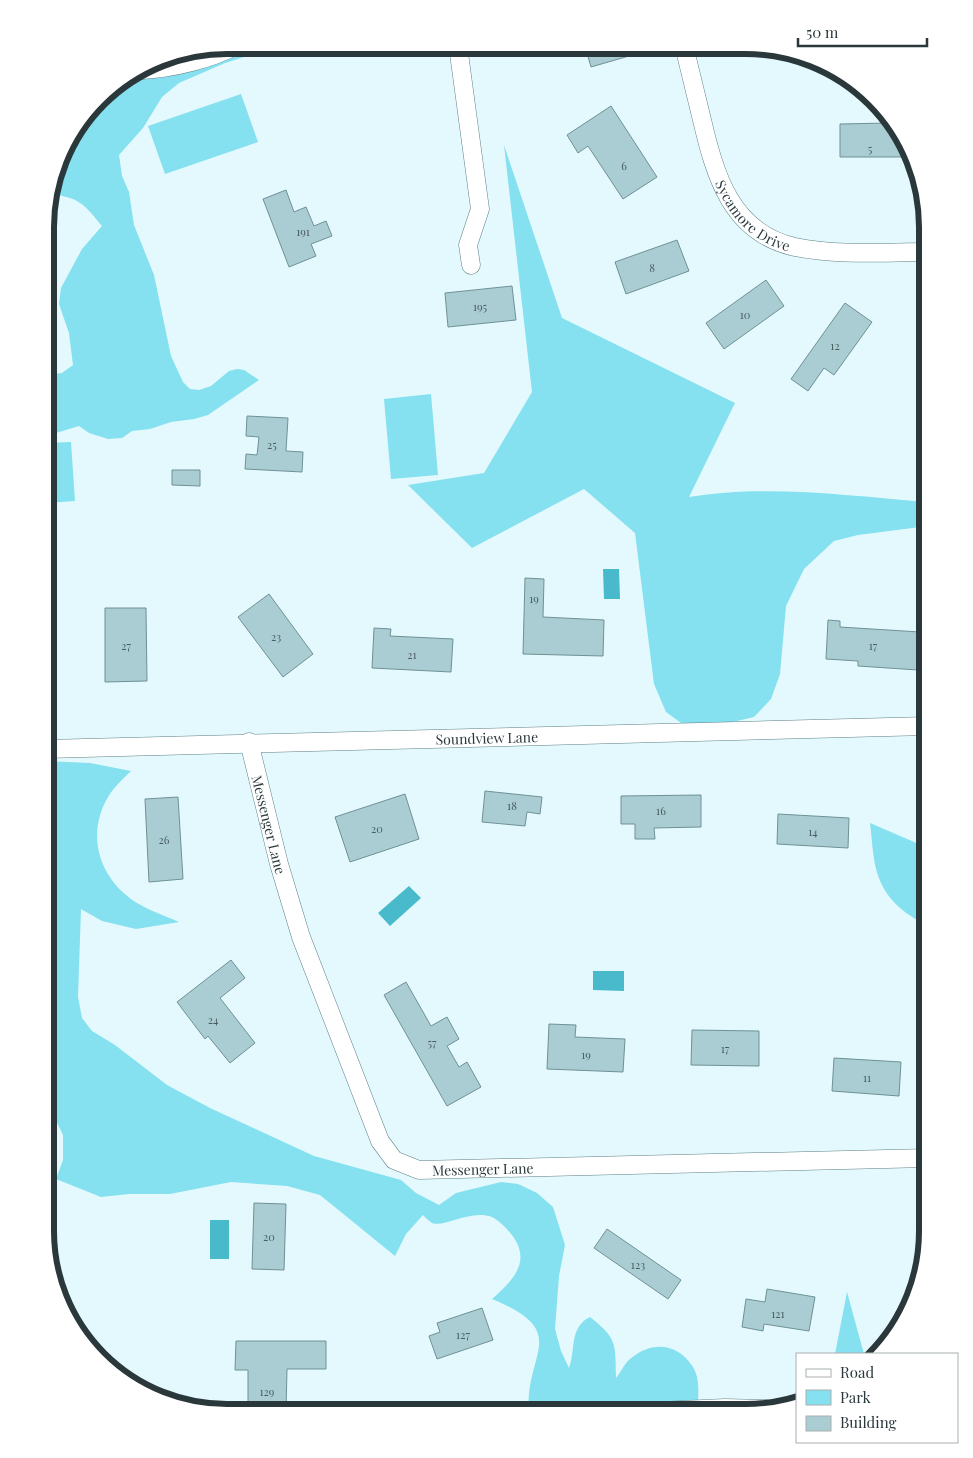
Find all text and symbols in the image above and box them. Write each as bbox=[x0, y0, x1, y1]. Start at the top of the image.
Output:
scale bar bbox=[798, 15, 927, 47]
text: 50 m bbox=[806, 22, 839, 42]
house number: 5 bbox=[868, 141, 873, 156]
house number: 6 bbox=[621, 158, 627, 173]
street label: Sycamore Drive bbox=[711, 177, 793, 255]
house number: 191 bbox=[296, 224, 310, 239]
house number: 8 bbox=[649, 260, 655, 275]
house number: 195 bbox=[473, 299, 488, 314]
house number: 10 bbox=[740, 307, 751, 322]
house number: 12 bbox=[830, 338, 840, 353]
house number: 25 bbox=[267, 437, 277, 452]
house number: 19 bbox=[529, 591, 539, 606]
house number: 23 bbox=[271, 629, 281, 644]
house number: 27 bbox=[121, 638, 131, 653]
house number: 17 bbox=[869, 638, 878, 653]
house number: 21 bbox=[407, 647, 417, 662]
street label: Soundview Lane bbox=[435, 727, 538, 748]
street label: Messenger Lane bbox=[248, 773, 291, 876]
house number: 18 bbox=[507, 798, 517, 813]
house number: 16 bbox=[656, 803, 666, 818]
house number: 20 bbox=[371, 821, 383, 836]
house number: 14 bbox=[808, 824, 818, 839]
house number: 26 bbox=[159, 832, 170, 847]
house number: 24 bbox=[208, 1012, 219, 1027]
house number: 57 bbox=[427, 1035, 437, 1050]
house number: 17 bbox=[721, 1041, 730, 1056]
house number: 19 bbox=[581, 1047, 591, 1062]
house number: 11 bbox=[863, 1070, 871, 1085]
street label: Messenger Lane bbox=[432, 1158, 534, 1179]
house number: 20 bbox=[263, 1229, 275, 1244]
house number: 123 bbox=[631, 1257, 645, 1272]
house number: 121 bbox=[771, 1306, 785, 1321]
house number: 127 bbox=[456, 1327, 470, 1342]
legend bbox=[796, 1353, 958, 1443]
text: Road bbox=[840, 1362, 874, 1382]
house number: 129 bbox=[260, 1384, 275, 1399]
text: Park bbox=[840, 1387, 872, 1407]
text: Building bbox=[840, 1412, 897, 1432]

